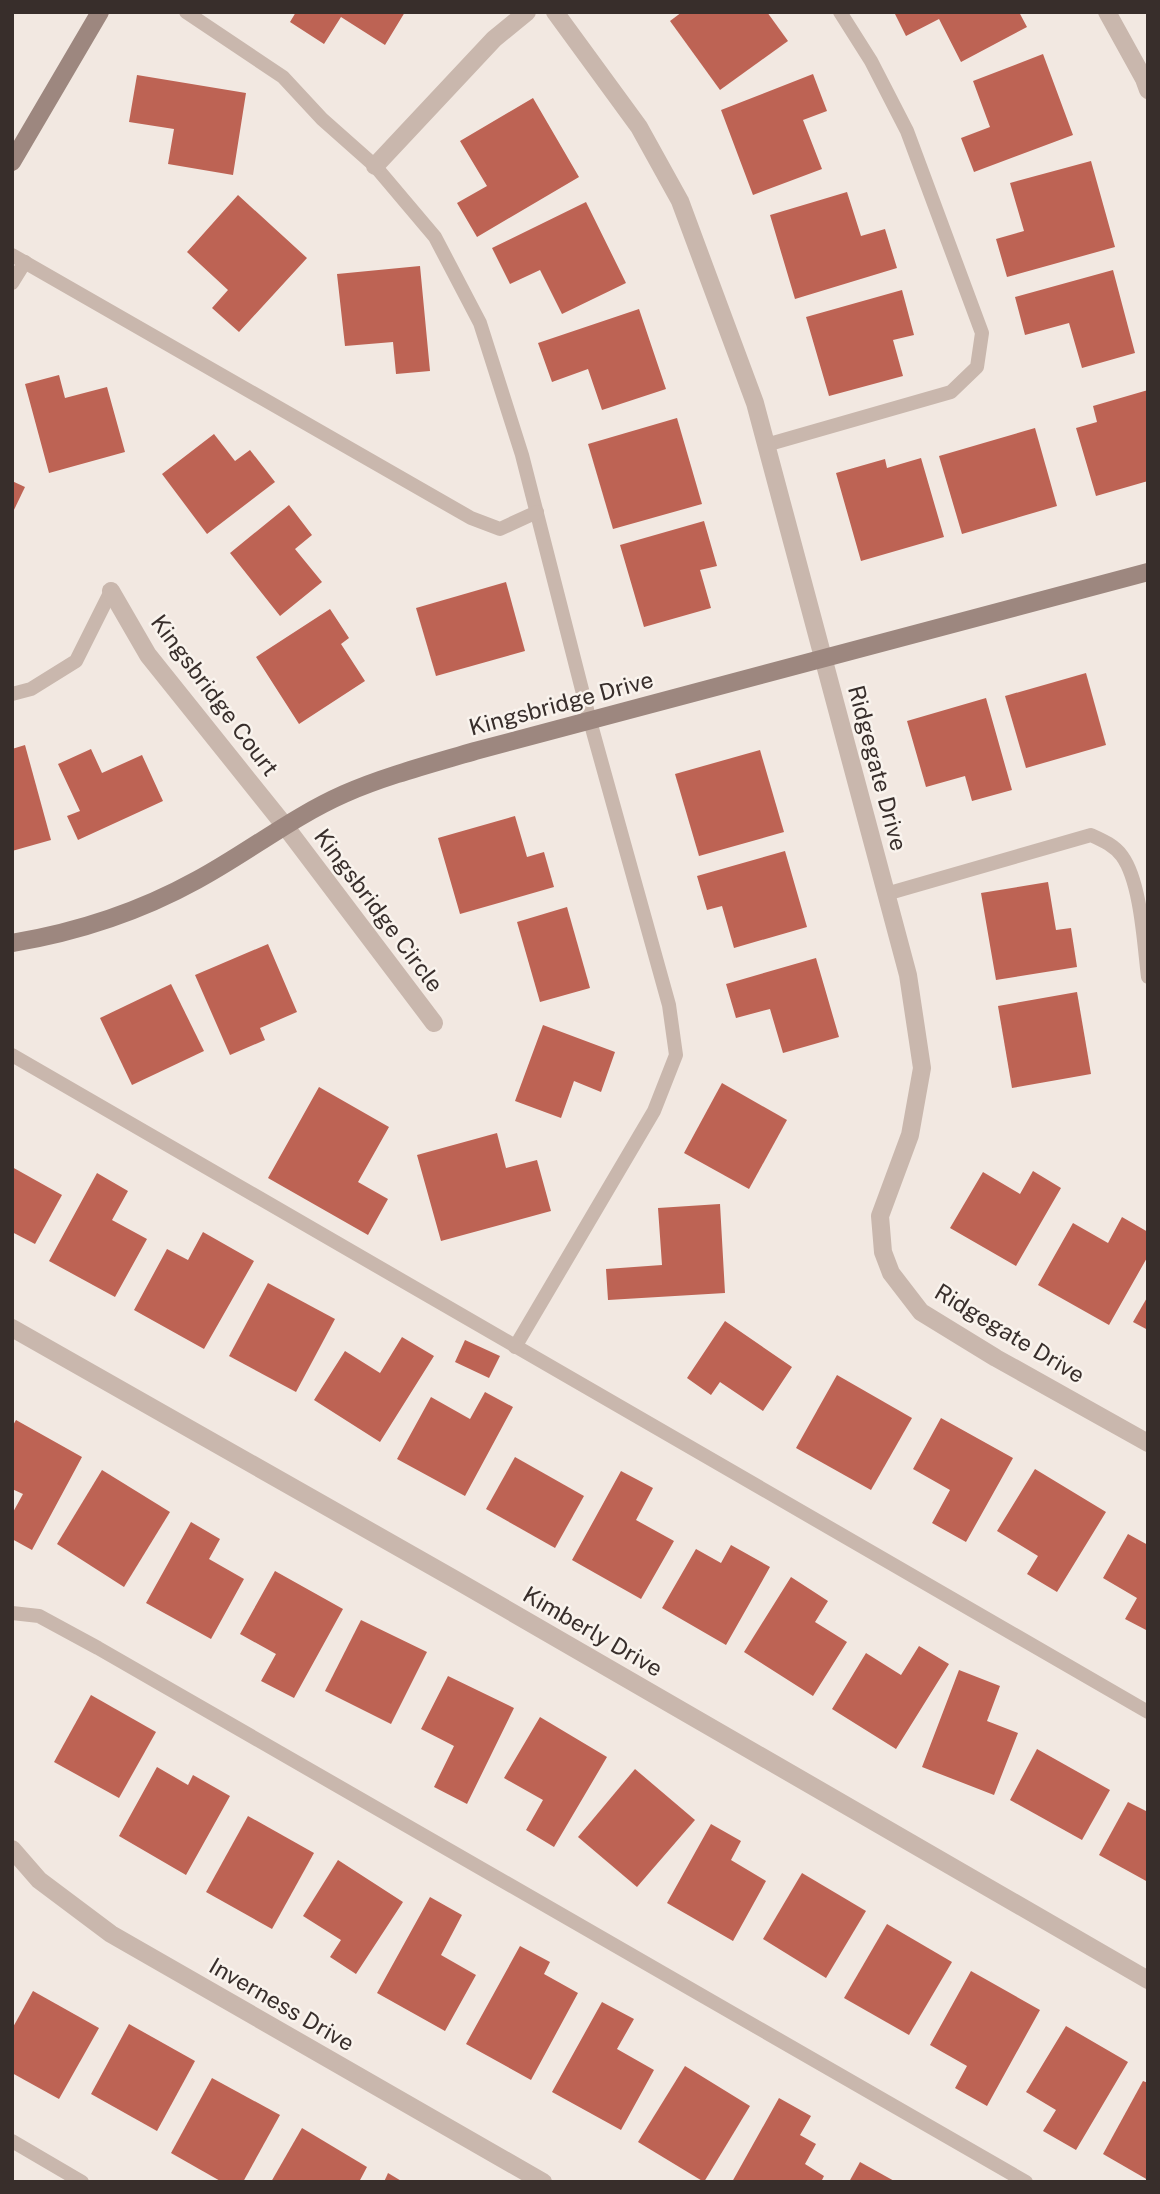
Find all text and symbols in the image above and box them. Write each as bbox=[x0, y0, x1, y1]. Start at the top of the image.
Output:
street label: Kingsbridge Court bbox=[146, 609, 284, 781]
street label: Kingsbridge Drive bbox=[466, 665, 656, 741]
street label: Ridgegate Drive bbox=[843, 682, 913, 854]
street label: Kingsbridge Circle bbox=[309, 823, 449, 997]
street label: Ridgegate Drive bbox=[930, 1278, 1090, 1388]
street label: Kimberly Drive bbox=[518, 1580, 668, 1682]
street label: Inverness Drive bbox=[205, 1952, 359, 2056]

